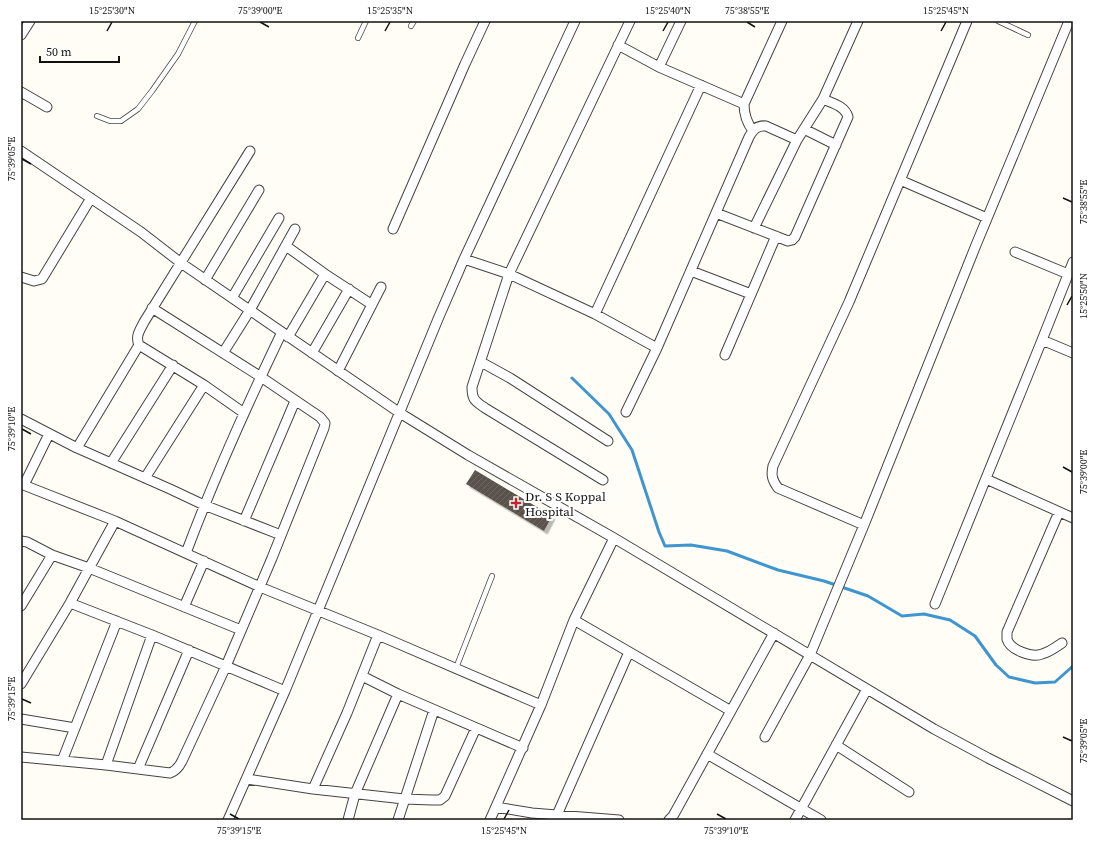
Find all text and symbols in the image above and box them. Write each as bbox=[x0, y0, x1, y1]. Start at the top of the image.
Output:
text: 15°25'30"N bbox=[89, 4, 135, 17]
text: 75°39'00"E bbox=[238, 4, 282, 17]
text: 15°25'35"N bbox=[367, 4, 413, 17]
text: 15°25'40"N bbox=[645, 4, 691, 17]
text: 75°38'55"E bbox=[725, 4, 769, 17]
text: 15°25'45"N bbox=[923, 4, 969, 17]
scale bar bbox=[40, 38, 119, 64]
text: 50 m bbox=[46, 44, 72, 60]
text: 75°39'05"E bbox=[5, 137, 18, 181]
text: 75°38'55"E bbox=[1077, 180, 1090, 224]
text: 15°25'50"N bbox=[1077, 273, 1090, 319]
text: 75°39'10"E bbox=[5, 407, 18, 451]
text: 75°39'00"E bbox=[1077, 450, 1090, 494]
place label: Dr. S S Koppal Hospital bbox=[525, 488, 606, 520]
marker: Dr. S S Koppal Hospital bbox=[510, 497, 522, 509]
text: 75°39'15"E bbox=[5, 677, 18, 721]
text: 75°39'05"E bbox=[1077, 719, 1090, 763]
text: 75°39'15"E bbox=[217, 824, 261, 837]
text: 15°25'45"N bbox=[481, 824, 527, 837]
text: 75°39'10"E bbox=[704, 824, 748, 837]

